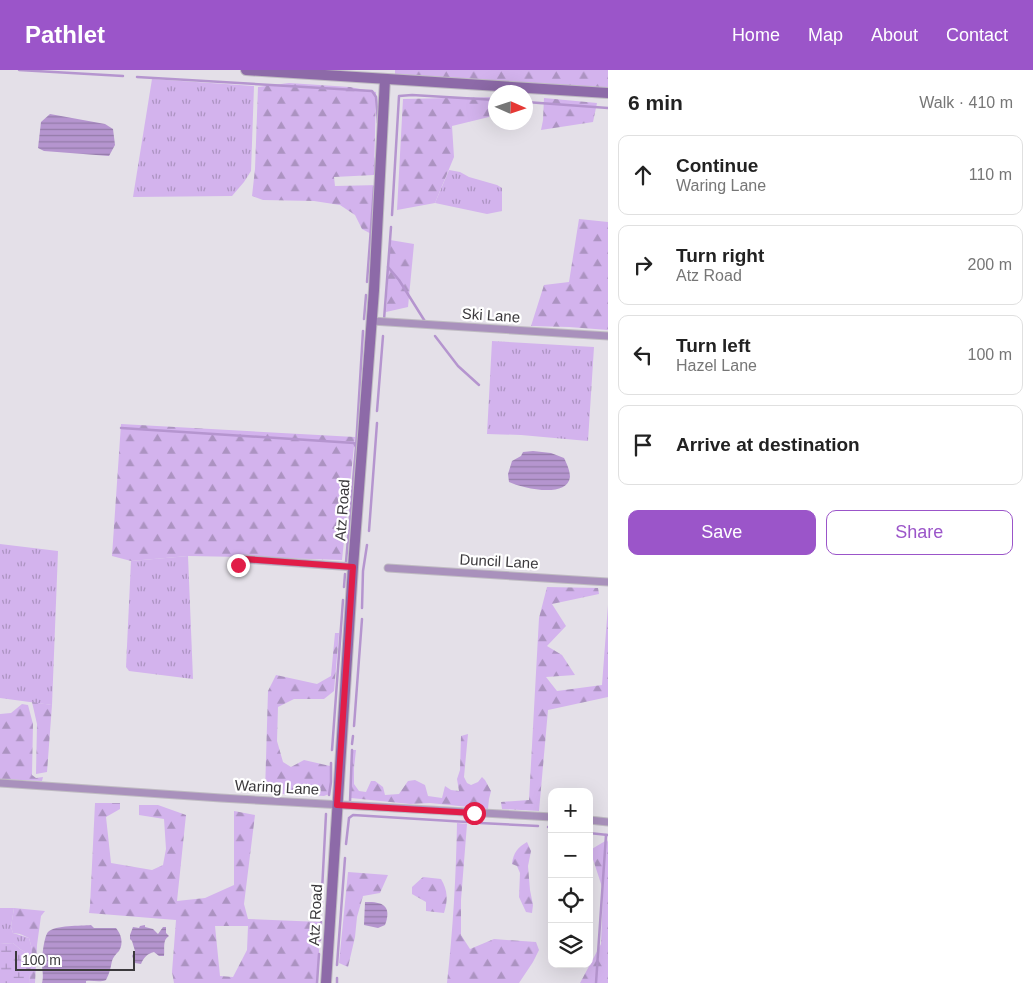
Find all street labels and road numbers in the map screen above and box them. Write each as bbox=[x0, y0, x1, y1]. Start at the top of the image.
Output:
street label: Ski Lane bbox=[461, 304, 521, 326]
street label: Atz Road bbox=[331, 479, 353, 541]
street label: Duncil Lane bbox=[459, 550, 539, 572]
street label: Waring Lane bbox=[234, 776, 320, 798]
street label: Atz Road bbox=[305, 884, 325, 946]

